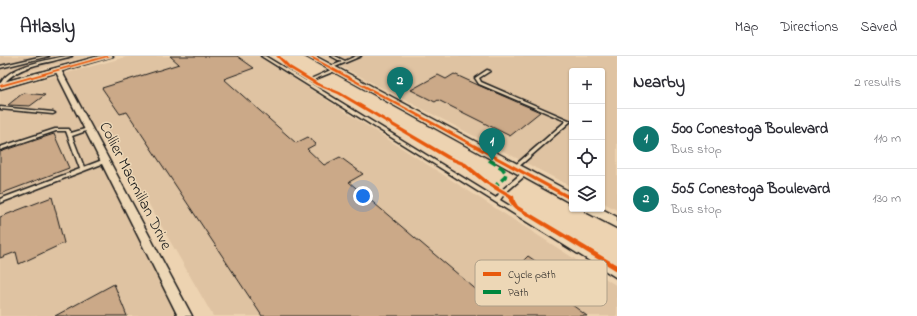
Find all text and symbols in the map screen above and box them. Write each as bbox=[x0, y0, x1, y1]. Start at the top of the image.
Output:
text: Atlasly bbox=[20, 14, 75, 41]
text: Map bbox=[735, 17, 758, 38]
text: Directions bbox=[780, 17, 838, 38]
text: Saved bbox=[860, 17, 897, 38]
pin: 2 bbox=[387, 67, 413, 100]
map controls bbox=[569, 68, 605, 212]
button: + bbox=[569, 68, 605, 104]
text: Nearby bbox=[633, 70, 685, 95]
text: 2 results bbox=[854, 73, 901, 92]
button: − bbox=[569, 104, 605, 140]
street label: Collier Macmillan Drive bbox=[92, 118, 178, 255]
text: 500 Conestoga Boulevard bbox=[671, 118, 828, 140]
pin: 1 bbox=[479, 128, 505, 161]
text: 1 bbox=[644, 129, 648, 148]
text: 110 m bbox=[874, 129, 901, 148]
button: locate bbox=[569, 140, 605, 176]
text: Bus stop bbox=[671, 140, 722, 159]
button: layers bbox=[569, 176, 605, 212]
text: 505 Conestoga Boulevard bbox=[671, 178, 830, 200]
your location bbox=[353, 186, 373, 206]
text: 2 bbox=[643, 189, 649, 208]
text: 130 m bbox=[873, 189, 901, 208]
text: Bus stop bbox=[671, 200, 722, 219]
legend bbox=[475, 260, 607, 306]
text: Cycle path bbox=[508, 267, 556, 284]
text: Path bbox=[508, 285, 529, 301]

